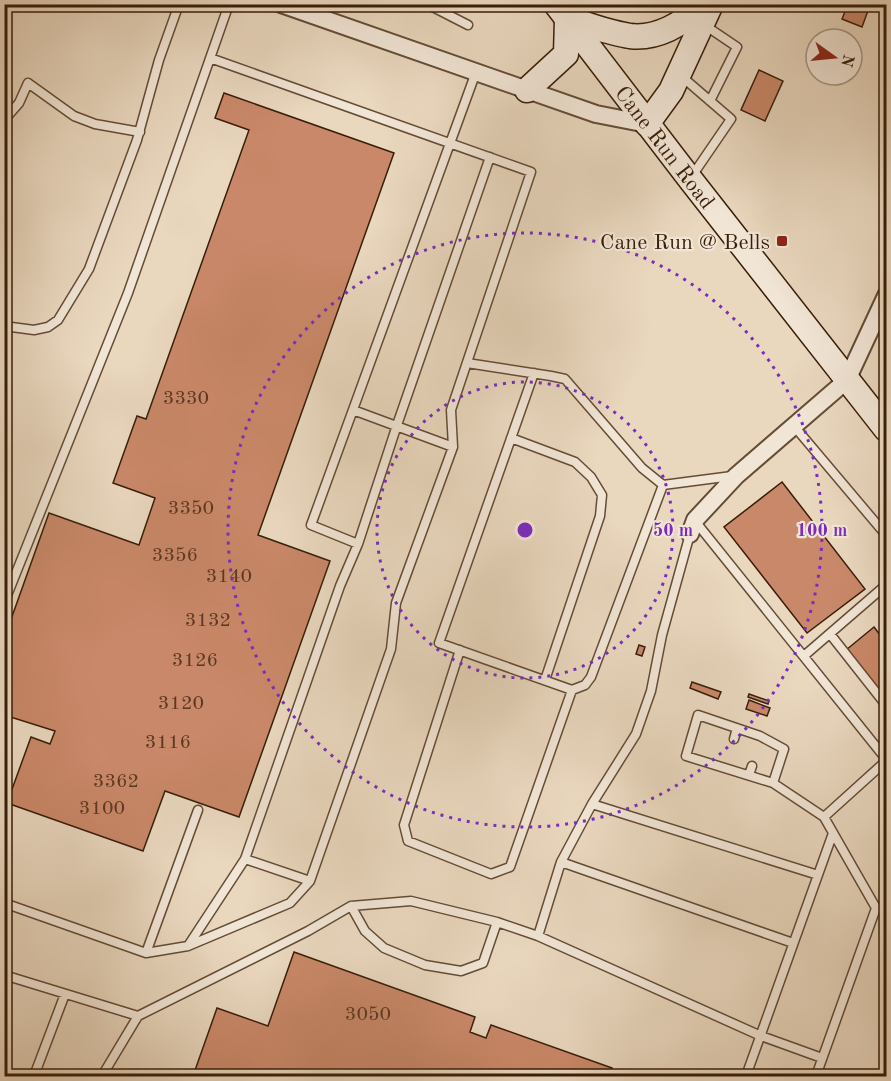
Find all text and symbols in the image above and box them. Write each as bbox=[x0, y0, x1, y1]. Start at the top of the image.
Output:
north arrow bbox=[804, 27, 864, 87]
text: N bbox=[837, 52, 856, 69]
street label: Cane Run Road bbox=[610, 83, 718, 214]
place label: Cane Run @ Bells bbox=[600, 232, 770, 254]
marker: Cane Run @ Bells bbox=[775, 234, 789, 248]
house number: 3330 bbox=[163, 389, 209, 409]
house number: 3350 bbox=[168, 499, 214, 519]
centre of rings bbox=[515, 520, 535, 540]
text: 50 m bbox=[653, 522, 693, 540]
text: 100 m bbox=[797, 522, 847, 540]
house number: 3356 bbox=[152, 546, 198, 566]
house number: 3140 bbox=[206, 567, 252, 587]
house number: 3132 bbox=[185, 611, 231, 631]
house number: 3126 bbox=[172, 651, 218, 671]
house number: 3120 bbox=[158, 694, 204, 714]
house number: 3116 bbox=[145, 733, 191, 753]
house number: 3362 bbox=[93, 772, 139, 792]
house number: 3100 bbox=[79, 799, 125, 819]
house number: 3050 bbox=[345, 1005, 391, 1025]

